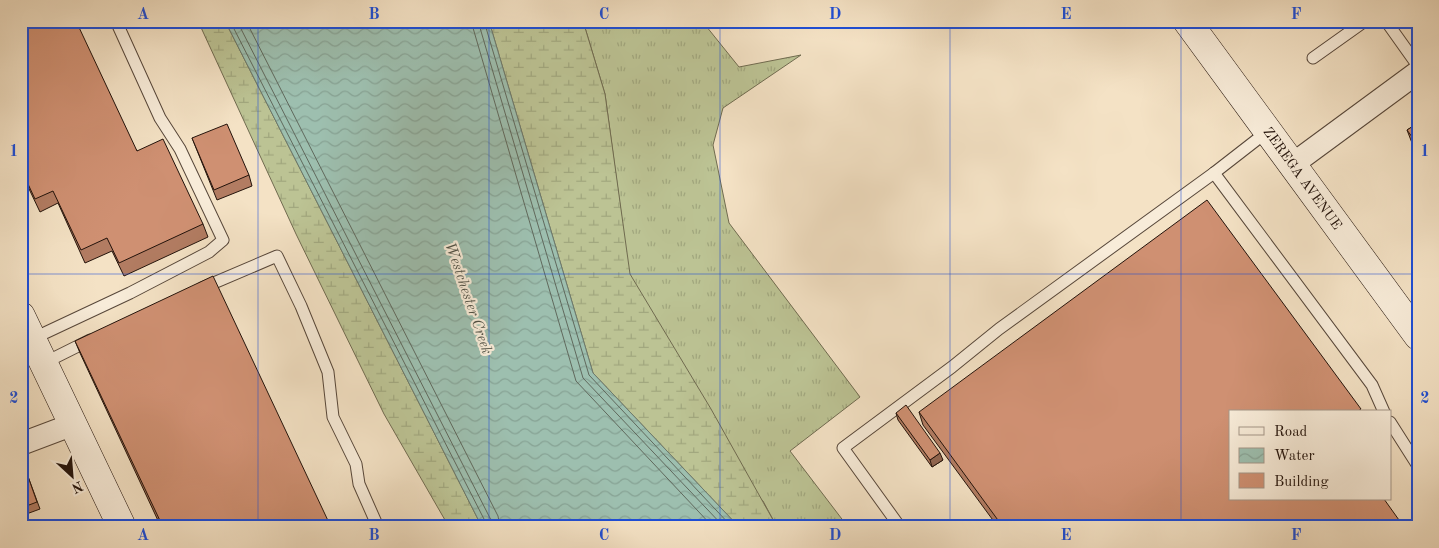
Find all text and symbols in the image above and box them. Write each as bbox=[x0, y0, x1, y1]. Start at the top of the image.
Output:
text: A bbox=[137, 7, 149, 23]
text: B bbox=[368, 7, 380, 23]
text: C bbox=[599, 7, 609, 23]
text: D bbox=[829, 7, 841, 23]
text: E bbox=[1060, 7, 1072, 23]
text: F bbox=[1291, 7, 1302, 23]
street label: ZEREGA AVENUE bbox=[1260, 125, 1344, 232]
text: 1 bbox=[9, 144, 19, 160]
text: 1 bbox=[1420, 144, 1430, 160]
water label: Westchester Creek bbox=[441, 240, 494, 357]
text: 2 bbox=[9, 391, 19, 407]
text: 2 bbox=[1420, 391, 1430, 407]
legend bbox=[1229, 410, 1392, 500]
text: Road bbox=[1274, 425, 1308, 440]
text: Water bbox=[1274, 449, 1315, 464]
north arrow bbox=[48, 450, 98, 500]
text: Building bbox=[1274, 475, 1329, 490]
text: N bbox=[69, 478, 85, 496]
text: A bbox=[137, 528, 149, 544]
text: B bbox=[368, 528, 380, 544]
text: C bbox=[599, 528, 609, 544]
text: D bbox=[829, 528, 841, 544]
text: E bbox=[1060, 528, 1072, 544]
text: F bbox=[1291, 528, 1302, 544]

